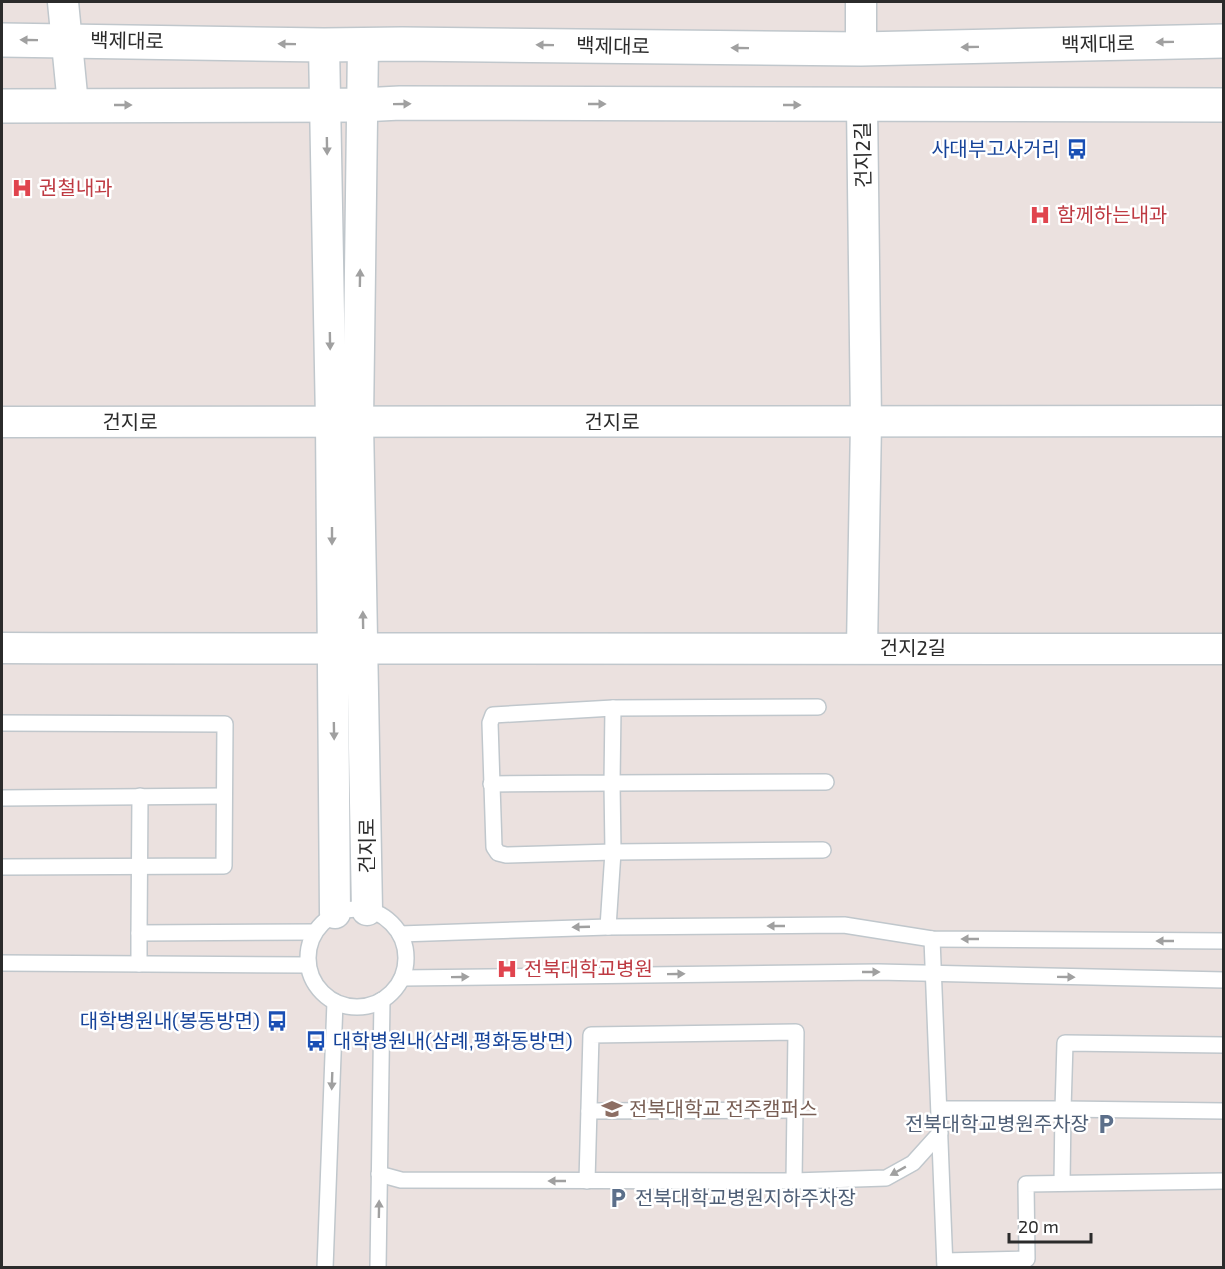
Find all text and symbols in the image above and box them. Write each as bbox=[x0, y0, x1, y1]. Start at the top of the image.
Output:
street label: 백제대로 bbox=[90, 27, 164, 53]
street label: 백제대로 bbox=[1061, 30, 1135, 56]
street label: 백제대로 bbox=[576, 32, 650, 58]
one-way arrow bbox=[20, 35, 39, 44]
one-way arrow bbox=[1156, 37, 1175, 47]
one-way arrow bbox=[278, 40, 297, 49]
one-way arrow bbox=[536, 41, 555, 50]
one-way arrow bbox=[961, 42, 980, 52]
one-way arrow bbox=[730, 43, 749, 53]
one-way arrow bbox=[392, 99, 411, 108]
one-way arrow bbox=[587, 99, 606, 109]
one-way arrow bbox=[113, 100, 132, 110]
one-way arrow bbox=[782, 100, 801, 109]
street label: 건지2길 bbox=[849, 122, 875, 188]
one-way arrow bbox=[322, 136, 332, 155]
place label: 사대부고사거리 bbox=[931, 136, 1060, 160]
bus stop icon: 사대부고사거리 bbox=[1065, 137, 1089, 161]
place label: 권철내과 bbox=[39, 175, 113, 199]
hospital icon: 권철내과 bbox=[10, 176, 34, 200]
place label: 함께하는내과 bbox=[1057, 202, 1167, 226]
hospital icon: 함께하는내과 bbox=[1028, 203, 1052, 227]
one-way arrow bbox=[355, 269, 365, 288]
one-way arrow bbox=[325, 331, 335, 350]
street label: 건지로 bbox=[102, 409, 158, 433]
street label: 건지로 bbox=[584, 409, 640, 433]
one-way arrow bbox=[327, 526, 337, 545]
one-way arrow bbox=[358, 611, 367, 630]
street label: 건지2길 bbox=[880, 635, 946, 659]
one-way arrow bbox=[329, 721, 338, 740]
street label: 건지로 bbox=[354, 818, 378, 874]
one-way arrow bbox=[766, 921, 785, 931]
one-way arrow bbox=[571, 923, 590, 932]
one-way arrow bbox=[961, 934, 980, 944]
one-way arrow bbox=[1156, 936, 1175, 945]
place label: 전북대학교병원 bbox=[524, 956, 653, 980]
hospital icon: 전북대학교병원 bbox=[495, 957, 519, 981]
one-way arrow bbox=[862, 967, 881, 977]
one-way arrow bbox=[667, 970, 686, 979]
one-way arrow bbox=[451, 972, 470, 982]
one-way arrow bbox=[1056, 972, 1075, 981]
place label: 대학병원내(봉동방면) bbox=[80, 1008, 260, 1032]
bus stop icon: 대학병원내(봉동방면) bbox=[265, 1009, 289, 1033]
place label: 대학병원내(삼례,평화동방면) bbox=[333, 1028, 573, 1052]
bus stop icon: 대학병원내(삼례,평화동방면) bbox=[304, 1029, 328, 1053]
one-way arrow bbox=[328, 1072, 337, 1091]
place label: 전북대학교 전주캠퍼스 bbox=[629, 1096, 817, 1120]
school or university icon: 전북대학교 전주캠퍼스 bbox=[600, 1097, 624, 1121]
place label: 전북대학교병원주차장 bbox=[905, 1111, 1089, 1135]
parking icon: 전북대학교병원주차장 bbox=[1094, 1112, 1118, 1136]
one-way arrow bbox=[889, 1166, 906, 1176]
one-way arrow bbox=[548, 1176, 567, 1185]
place label: 전북대학교병원지하주차장 bbox=[635, 1185, 856, 1209]
parking icon: 전북대학교병원지하주차장 bbox=[606, 1186, 630, 1210]
one-way arrow bbox=[374, 1200, 383, 1219]
scale bar bbox=[1009, 1206, 1092, 1244]
text: 20 m bbox=[1018, 1215, 1059, 1237]

